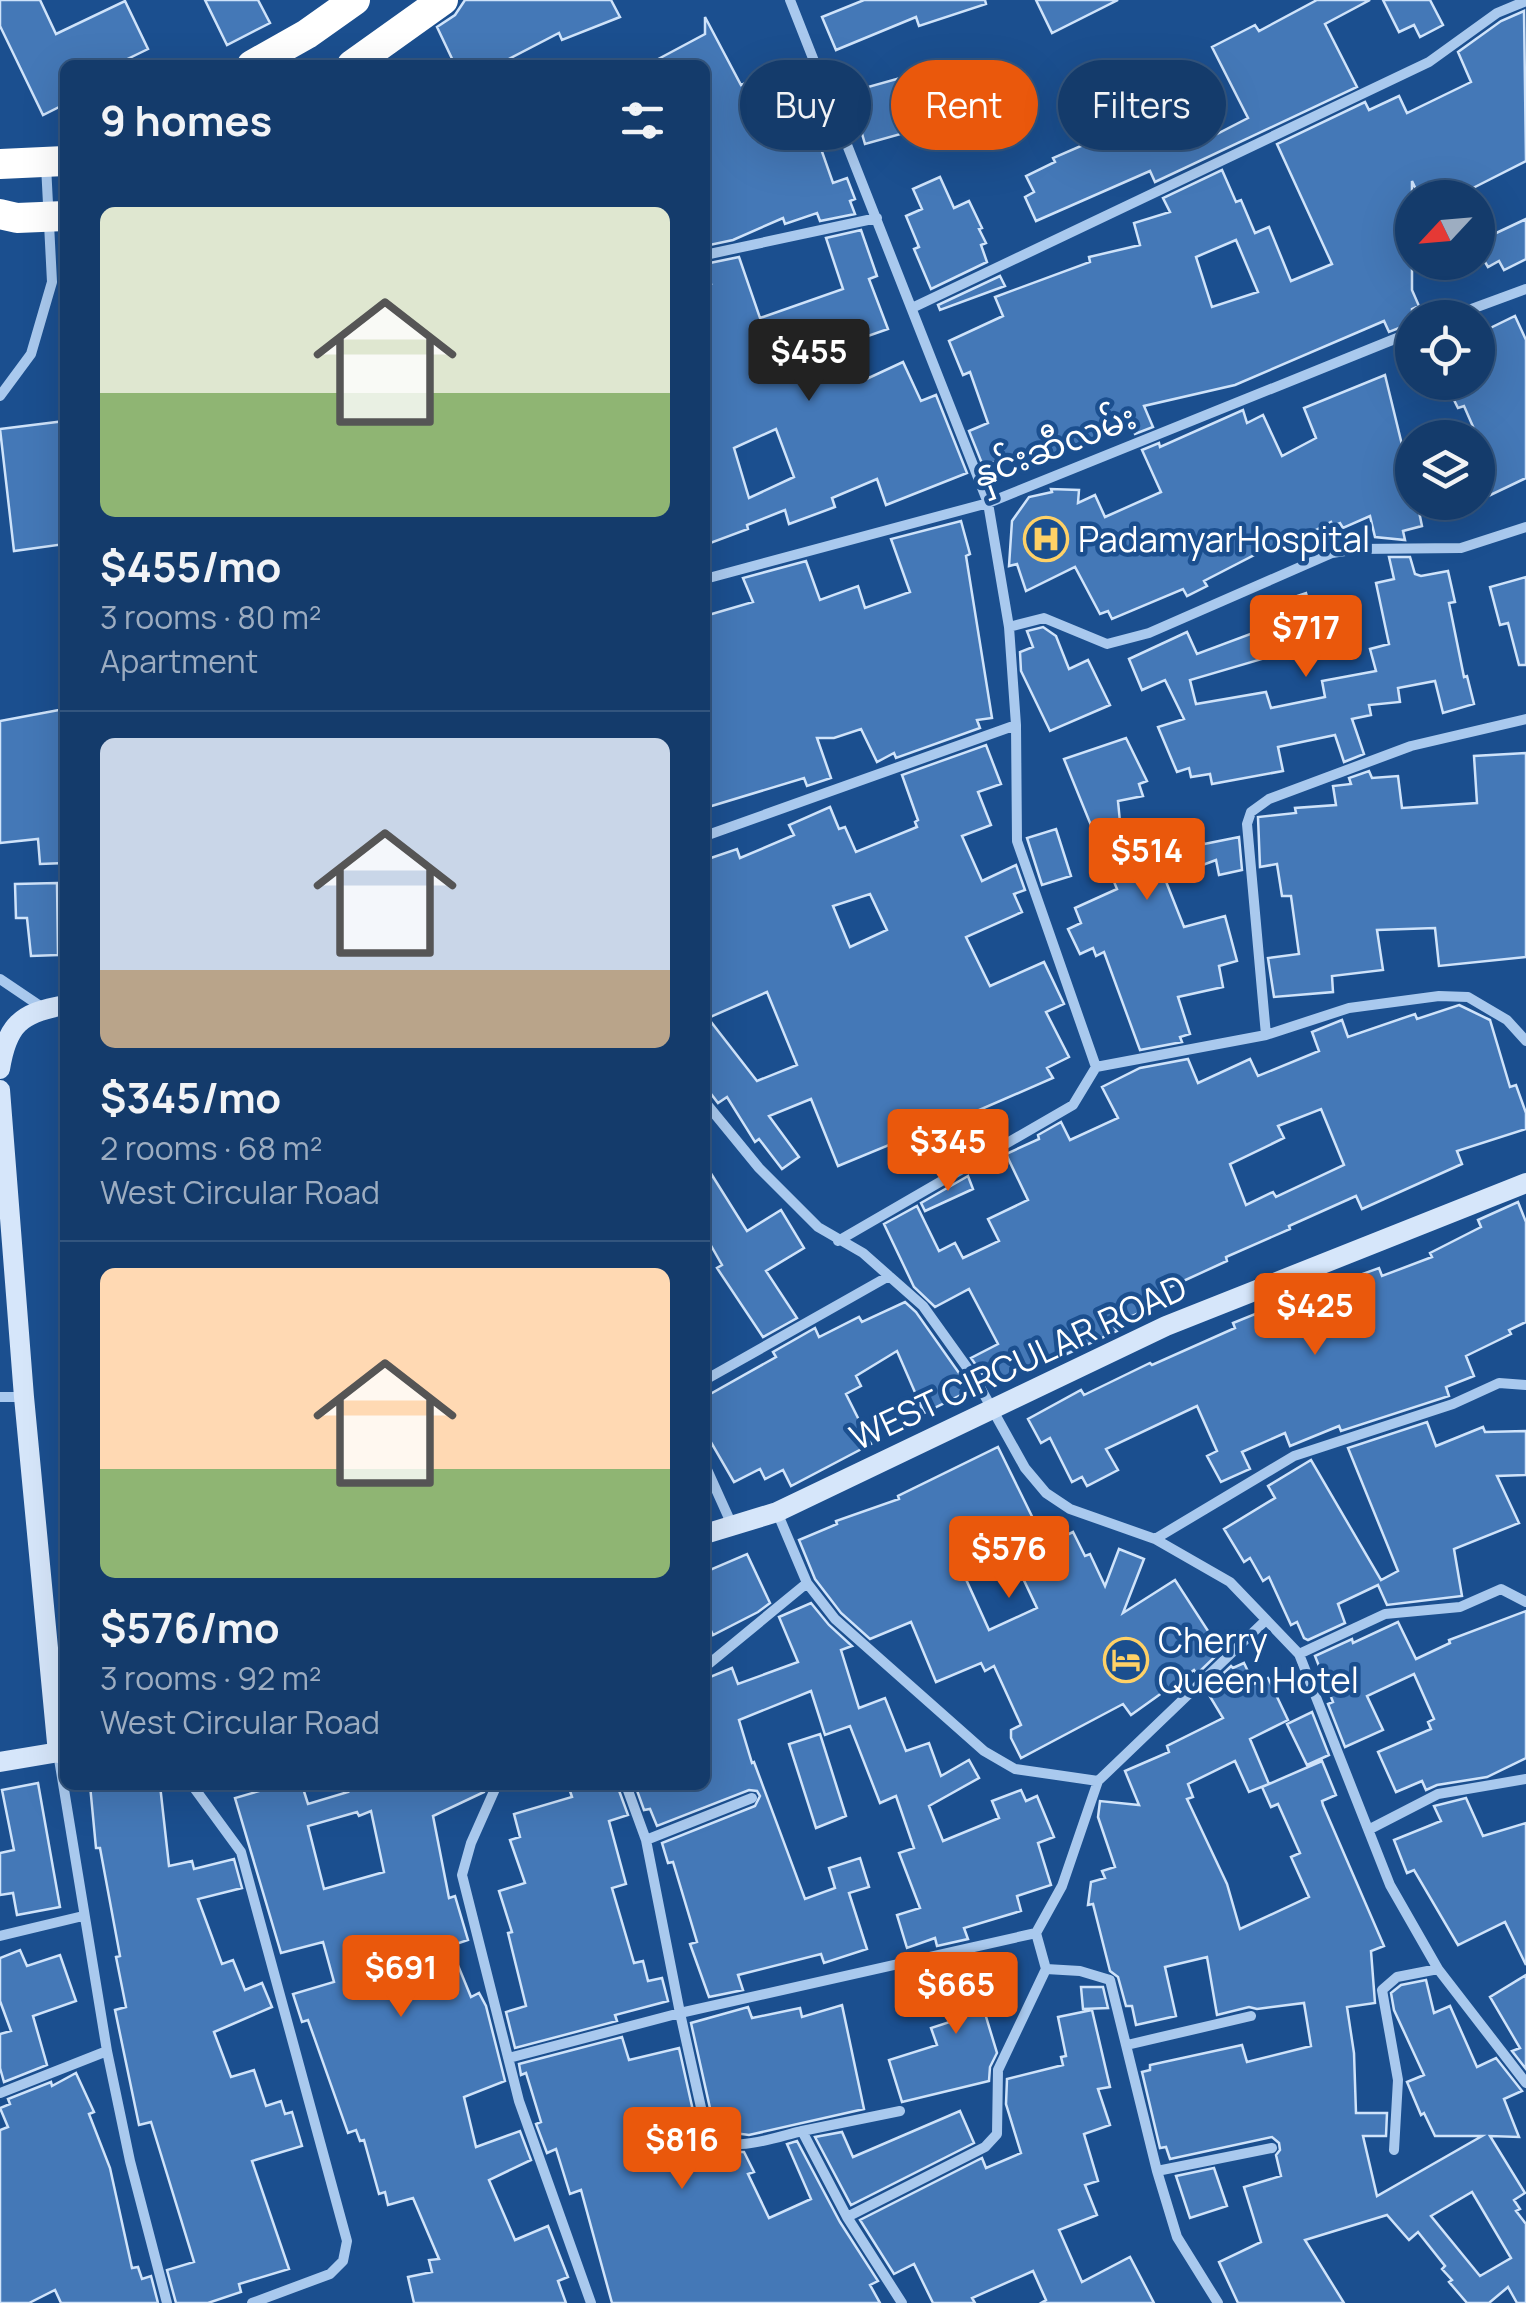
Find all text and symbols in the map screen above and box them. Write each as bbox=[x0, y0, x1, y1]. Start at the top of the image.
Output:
chip: Buy bbox=[740, 60, 871, 150]
chip: Rent bbox=[891, 60, 1038, 150]
chip: Filters bbox=[1058, 60, 1226, 150]
text: 9 homes bbox=[100, 91, 272, 149]
icon: filters bbox=[615, 93, 670, 148]
north arrow bbox=[1395, 180, 1495, 280]
map controls bbox=[1395, 180, 1495, 520]
icon: home bbox=[295, 272, 475, 452]
button: locate bbox=[1395, 300, 1495, 400]
pin: $455 bbox=[750, 319, 868, 404]
text: $455 bbox=[770, 329, 848, 373]
street label: နှင်းဆီလမ်း bbox=[965, 392, 1144, 503]
button: layers bbox=[1395, 420, 1495, 520]
place label: PadamyarHospital bbox=[1078, 515, 1370, 563]
hospital icon: PadamyarHospital bbox=[1023, 516, 1069, 562]
text: $455/mo bbox=[100, 537, 281, 595]
text: 3 rooms · 80 m² bbox=[100, 595, 322, 639]
pin: $717 bbox=[1247, 595, 1365, 680]
text: $717 bbox=[1272, 605, 1340, 649]
text: Apartment bbox=[100, 639, 258, 683]
icon: home bbox=[295, 803, 475, 983]
pin: $514 bbox=[1088, 818, 1206, 903]
text: $514 bbox=[1111, 828, 1183, 872]
text: $345/mo bbox=[100, 1068, 281, 1126]
pin: $345 bbox=[889, 1109, 1007, 1194]
text: $345 bbox=[910, 1119, 986, 1163]
text: 2 rooms · 68 m² bbox=[100, 1126, 322, 1170]
text: West Circular Road bbox=[100, 1170, 380, 1214]
street label: WEST CIRCULAR ROAD bbox=[842, 1263, 1194, 1461]
pin: $425 bbox=[1256, 1273, 1374, 1358]
text: $425 bbox=[1276, 1283, 1354, 1327]
icon: home bbox=[295, 1333, 475, 1513]
pin: $576 bbox=[950, 1516, 1068, 1601]
text: $576 bbox=[971, 1526, 1047, 1570]
text: $576/mo bbox=[100, 1598, 280, 1656]
place label: Cherry Queen Hotel bbox=[1158, 1616, 1359, 1704]
hotel icon: Cherry Queen Hotel bbox=[1103, 1637, 1149, 1683]
text: 3 rooms · 92 m² bbox=[100, 1656, 322, 1700]
text: West Circular Road bbox=[100, 1700, 380, 1744]
pin: $691 bbox=[342, 1935, 460, 2020]
text: $691 bbox=[364, 1945, 438, 1989]
pin: $665 bbox=[897, 1952, 1015, 2037]
text: $665 bbox=[917, 1962, 995, 2006]
pin: $816 bbox=[623, 2107, 741, 2192]
text: $816 bbox=[645, 2117, 719, 2161]

